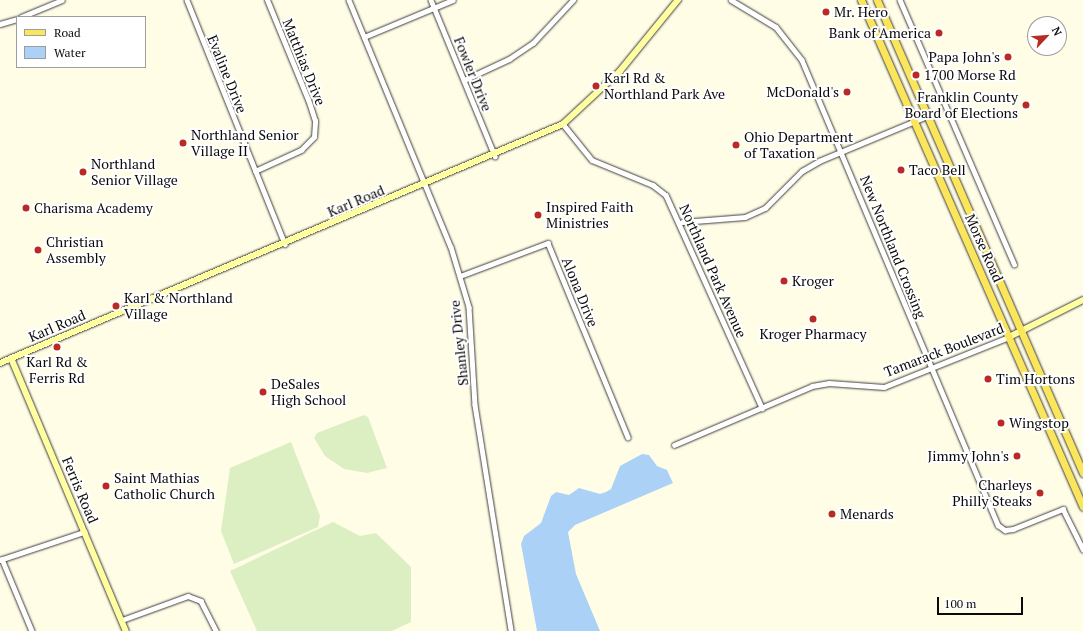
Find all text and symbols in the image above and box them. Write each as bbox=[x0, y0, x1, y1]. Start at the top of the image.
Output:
place label: Mr. Hero bbox=[834, 4, 889, 20]
marker: Mr. Hero bbox=[821, 7, 831, 17]
legend bbox=[16, 16, 146, 68]
street label: Matthias Drive bbox=[279, 16, 329, 108]
north arrow bbox=[1027, 16, 1067, 56]
text: N bbox=[1049, 24, 1065, 38]
text: Road bbox=[54, 25, 81, 40]
place label: Bank of America bbox=[829, 25, 931, 41]
marker: Bank of America bbox=[934, 28, 944, 38]
street label: Evaline Drive bbox=[204, 32, 250, 116]
street label: Fowler Drive bbox=[450, 34, 496, 114]
text: Water bbox=[54, 45, 86, 60]
place label: Papa John's bbox=[928, 49, 1000, 65]
marker: Papa John's bbox=[1003, 52, 1013, 62]
place label: 1700 Morse Rd bbox=[924, 67, 1016, 83]
place label: Karl Rd & Northland Park Ave bbox=[604, 70, 725, 102]
marker: 1700 Morse Rd bbox=[911, 70, 921, 80]
marker: Karl Rd & Northland Park Ave bbox=[591, 81, 601, 91]
place label: McDonald's bbox=[767, 84, 839, 100]
marker: McDonald's bbox=[842, 87, 852, 97]
place label: Franklin County Board of Elections bbox=[905, 89, 1018, 122]
marker: Franklin County Board of Elections bbox=[1021, 100, 1031, 110]
place label: Northland Senior Village II bbox=[191, 127, 299, 160]
place label: Ohio Department of Taxation bbox=[744, 129, 853, 162]
marker: Northland Senior Village II bbox=[178, 138, 188, 148]
marker: Ohio Department of Taxation bbox=[731, 140, 741, 150]
place label: Northland Senior Village bbox=[91, 156, 178, 188]
place label: Taco Bell bbox=[909, 162, 966, 178]
marker: Taco Bell bbox=[896, 165, 906, 175]
marker: Northland Senior Village bbox=[78, 167, 88, 177]
street label: New Northland Crossing bbox=[857, 173, 929, 321]
street label: Karl Road bbox=[325, 181, 387, 221]
place label: Inspired Faith Ministries bbox=[546, 199, 633, 232]
place label: Charisma Academy bbox=[34, 200, 153, 216]
street label: Northland Park Avenue bbox=[676, 201, 750, 341]
marker: Charisma Academy bbox=[21, 203, 31, 213]
marker: Inspired Faith Ministries bbox=[533, 210, 543, 220]
street label: Morse Road bbox=[961, 211, 1007, 285]
place label: Christian Assembly bbox=[46, 234, 106, 266]
marker: Christian Assembly bbox=[33, 245, 43, 255]
street label: Alona Drive bbox=[558, 255, 602, 329]
place label: Kroger bbox=[792, 273, 834, 289]
marker: Kroger bbox=[779, 276, 789, 286]
place label: Karl & Northland Village bbox=[124, 290, 233, 322]
street label: Shanley Drive bbox=[446, 299, 472, 387]
marker: Karl & Northland Village bbox=[111, 301, 121, 311]
street label: Karl Road bbox=[26, 306, 88, 346]
marker: Kroger Pharmacy bbox=[808, 314, 818, 324]
street label: Tamarack Boulevard bbox=[882, 319, 1006, 381]
place label: Kroger Pharmacy bbox=[759, 326, 867, 342]
marker: Karl Rd & Ferris Rd bbox=[52, 342, 62, 352]
place label: Karl Rd & Ferris Rd bbox=[26, 354, 88, 386]
place label: Tim Hortons bbox=[996, 371, 1075, 387]
marker: Tim Hortons bbox=[983, 374, 993, 384]
place label: DeSales High School bbox=[271, 376, 346, 408]
marker: DeSales High School bbox=[258, 387, 268, 397]
place label: Wingstop bbox=[1009, 415, 1069, 431]
marker: Wingstop bbox=[996, 418, 1006, 428]
place label: Jimmy John's bbox=[928, 448, 1009, 464]
marker: Jimmy John's bbox=[1012, 451, 1022, 461]
street label: Ferris Road bbox=[59, 454, 101, 526]
place label: Saint Mathias Catholic Church bbox=[114, 470, 215, 502]
place label: Charleys Philly Steaks bbox=[952, 477, 1032, 510]
marker: Saint Mathias Catholic Church bbox=[101, 481, 111, 491]
marker: Charleys Philly Steaks bbox=[1035, 488, 1045, 498]
place label: Menards bbox=[840, 506, 894, 522]
marker: Menards bbox=[827, 509, 837, 519]
scale bar bbox=[939, 589, 1025, 615]
text: 100 m bbox=[944, 596, 976, 611]

